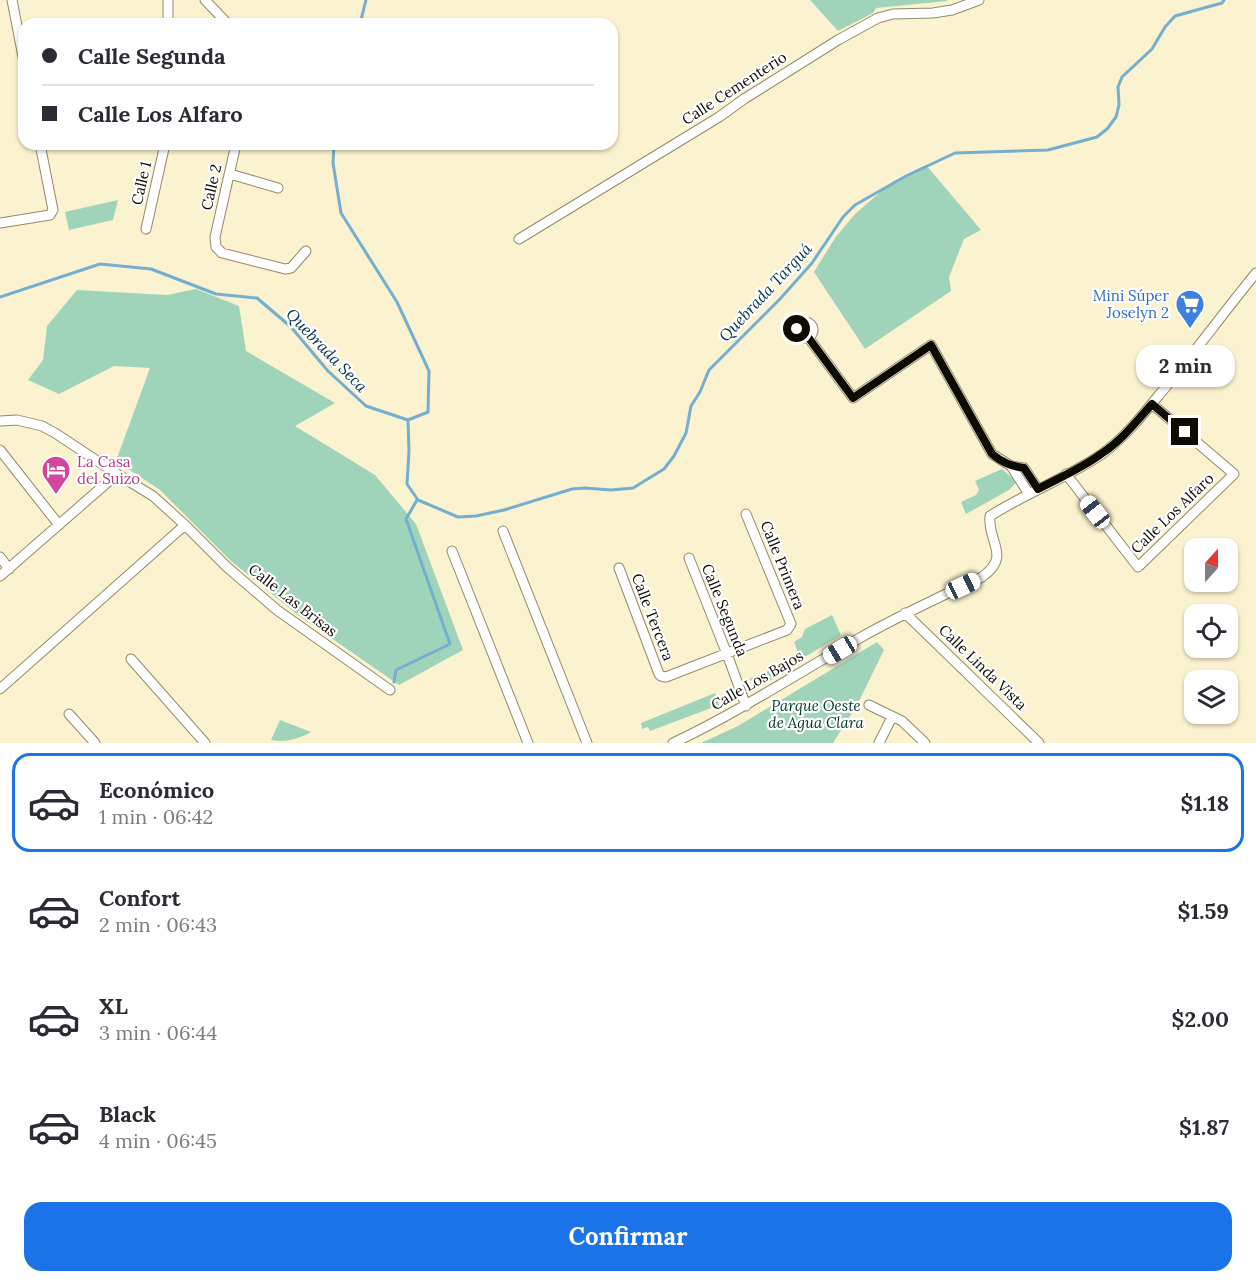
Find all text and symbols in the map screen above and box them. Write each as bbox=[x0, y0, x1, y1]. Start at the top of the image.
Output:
text: Calle Segunda bbox=[78, 42, 226, 70]
street label: Calle Cementerio bbox=[678, 47, 790, 129]
text: Calle Los Alfaro bbox=[78, 100, 243, 128]
street label: Calle 1 bbox=[127, 159, 155, 207]
street label: Calle 2 bbox=[197, 162, 225, 212]
water label: Quebrada Targuá bbox=[714, 238, 816, 345]
place label: Mini Súper Joselyn 2 bbox=[1093, 286, 1170, 322]
supermarket icon: Mini Súper Joselyn 2 bbox=[1174, 288, 1206, 330]
water label: Quebrada Seca bbox=[282, 304, 372, 396]
route start bbox=[783, 315, 810, 342]
callout: 2 min bbox=[1136, 345, 1234, 387]
text: 2 min bbox=[1159, 353, 1212, 378]
route end bbox=[1171, 418, 1198, 445]
place label: La Casa del Suizo bbox=[77, 452, 140, 488]
hotel icon: La Casa del Suizo bbox=[40, 454, 72, 496]
street label: Calle Los Alfaro bbox=[1126, 468, 1218, 557]
car bbox=[1077, 492, 1113, 532]
street label: Calle Primera bbox=[757, 518, 809, 612]
north arrow bbox=[1184, 538, 1238, 592]
map controls bbox=[1184, 538, 1238, 724]
street label: Calle Las Brisas bbox=[245, 559, 341, 641]
street label: Calle Segunda bbox=[698, 561, 752, 659]
car bbox=[943, 570, 983, 602]
street label: Calle Tercera bbox=[628, 571, 678, 664]
button: locate bbox=[1184, 604, 1238, 658]
street label: Calle Linda Vista bbox=[935, 620, 1031, 714]
car bbox=[820, 633, 860, 667]
street label: Calle Los Bajos bbox=[707, 646, 807, 714]
button: layers bbox=[1184, 670, 1238, 724]
park label: Parque Oeste de Agua Clara bbox=[768, 696, 864, 732]
icon: car bbox=[27, 776, 81, 830]
text: Económico bbox=[99, 776, 214, 804]
text: $1.18 bbox=[1180, 789, 1229, 817]
text: 1 min · 06:42 bbox=[99, 804, 213, 829]
icon: car bbox=[27, 884, 81, 938]
text: Confort bbox=[99, 884, 181, 912]
text: $1.59 bbox=[1177, 897, 1229, 925]
text: 2 min · 06:43 bbox=[99, 912, 217, 937]
icon: car bbox=[27, 992, 81, 1046]
text: XL bbox=[99, 992, 128, 1020]
text: $2.00 bbox=[1172, 1005, 1229, 1033]
text: 3 min · 06:44 bbox=[99, 1020, 217, 1045]
icon: car bbox=[27, 1100, 81, 1154]
text: Black bbox=[99, 1100, 156, 1128]
text: $1.87 bbox=[1179, 1113, 1229, 1141]
text: 4 min · 06:45 bbox=[99, 1128, 217, 1153]
button: Confirmar bbox=[24, 1202, 1232, 1271]

